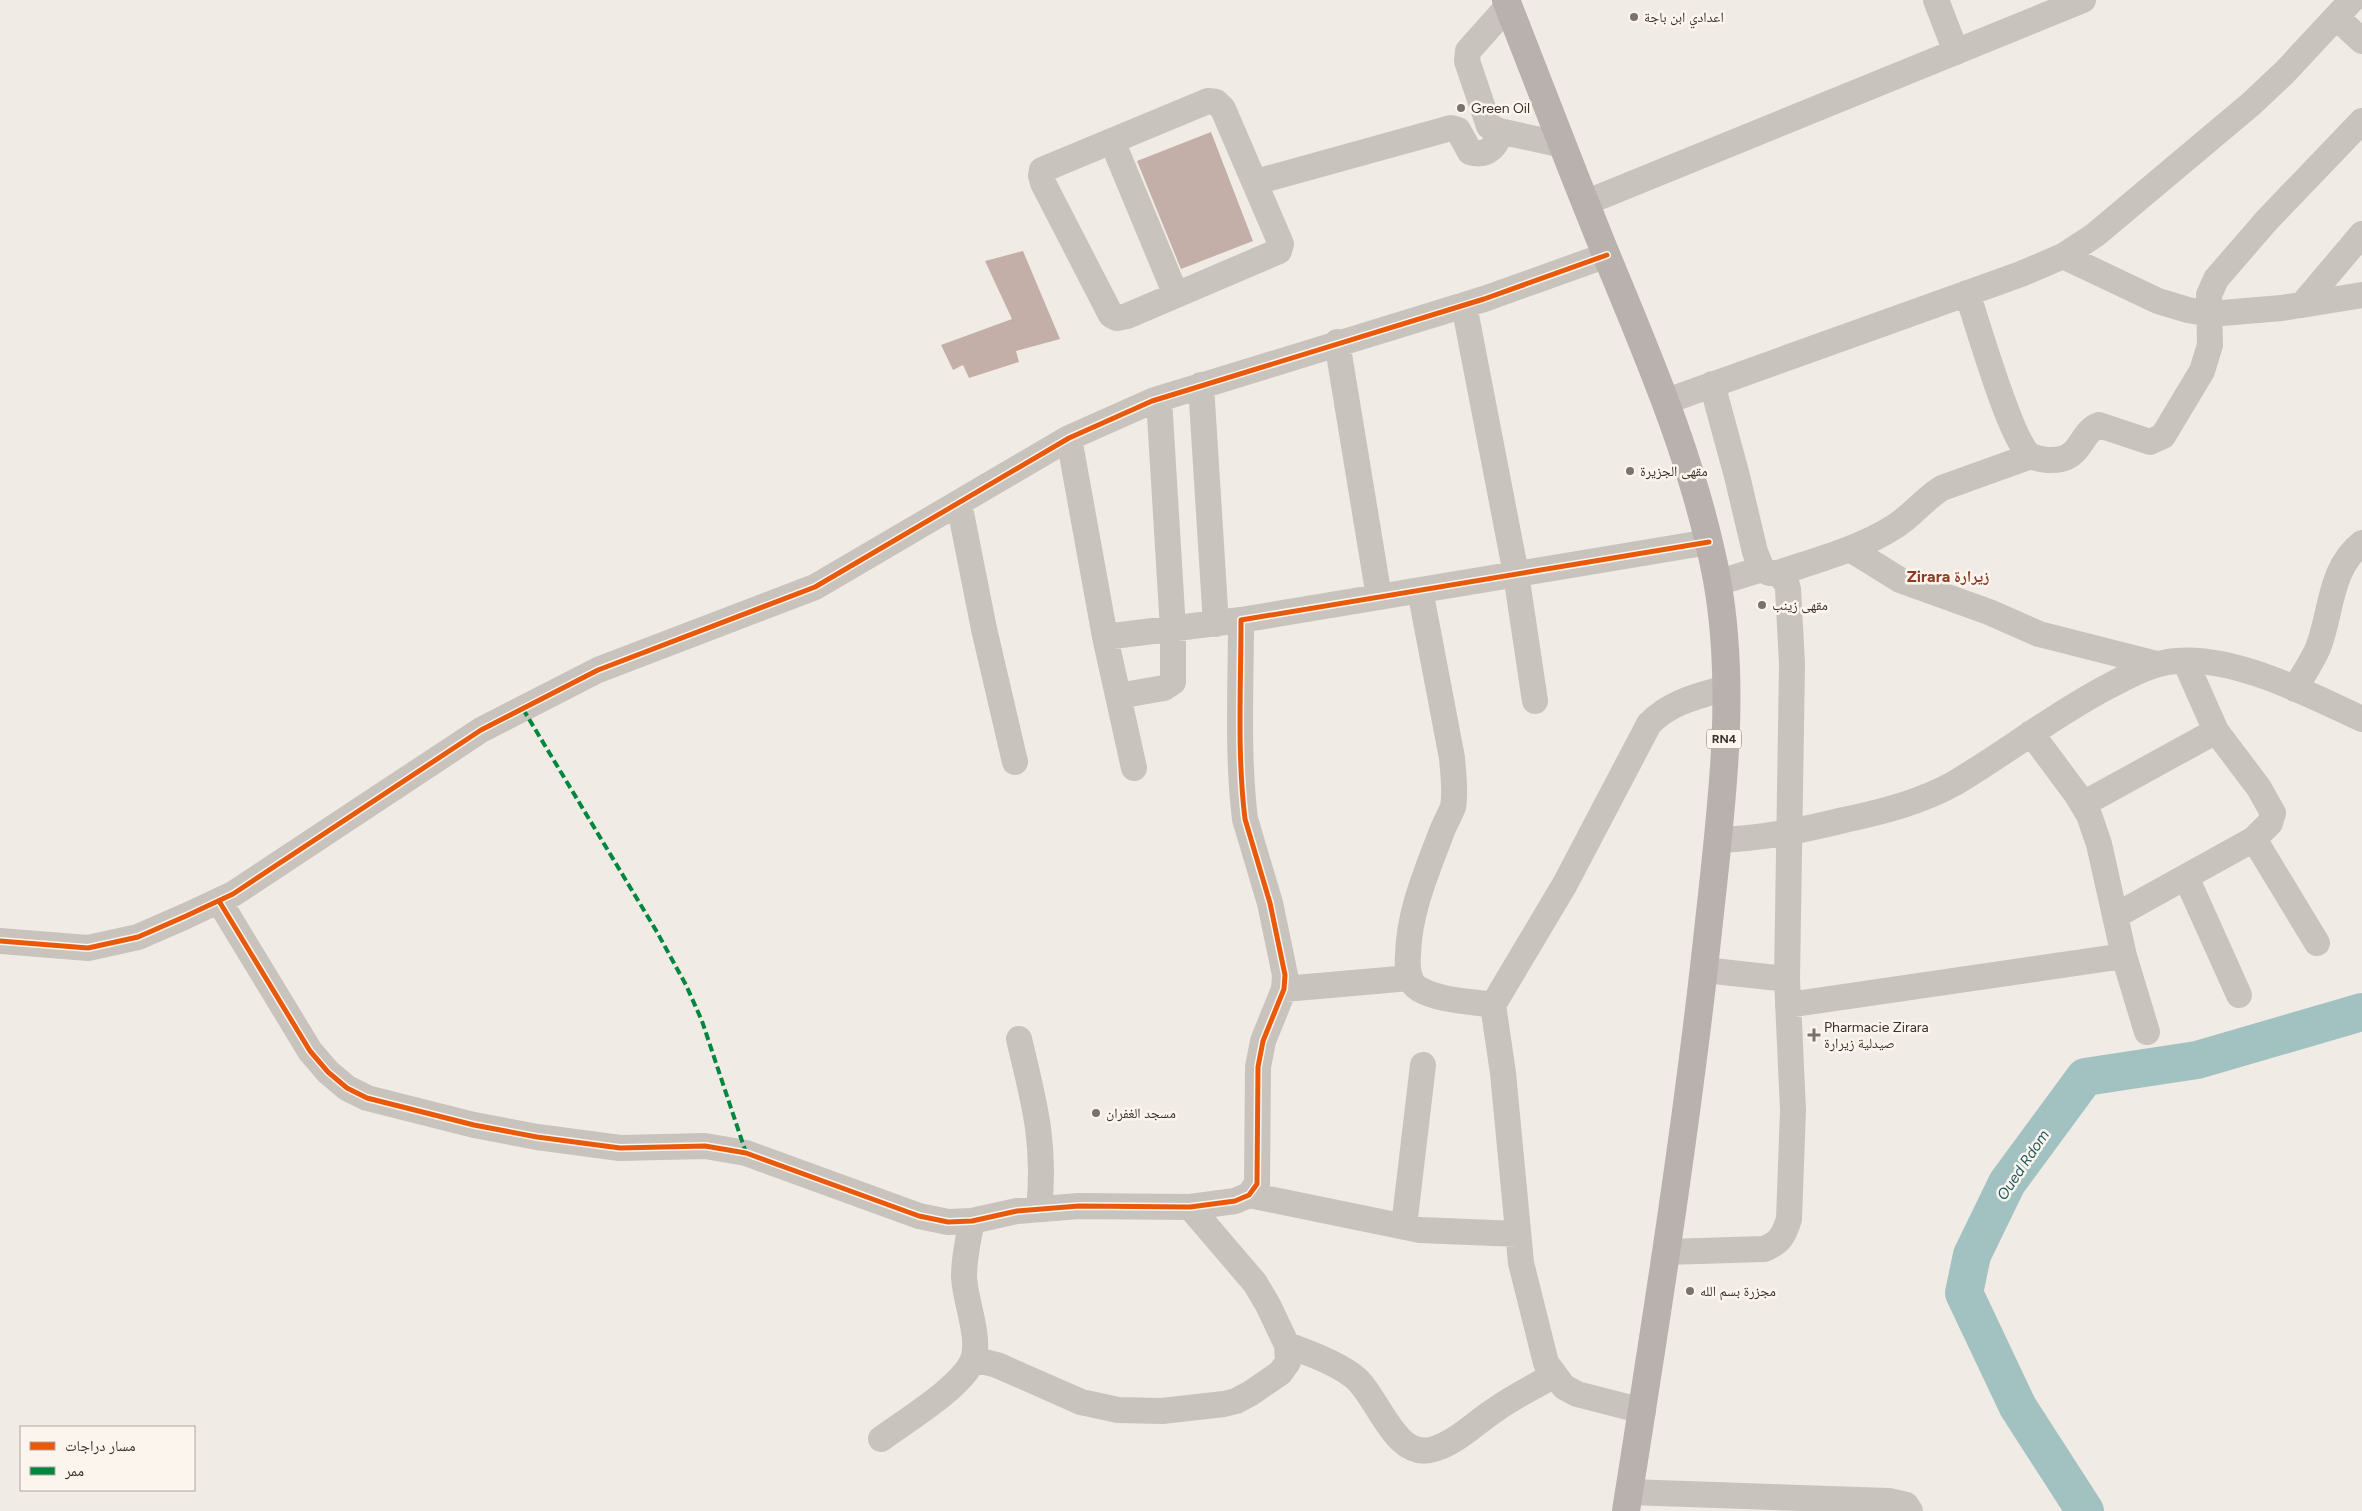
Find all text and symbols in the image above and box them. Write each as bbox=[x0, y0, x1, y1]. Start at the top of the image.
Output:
place label: اعدادي ابن باجة bbox=[1644, 9, 1724, 29]
marker: اعدادي ابن باجة bbox=[1628, 11, 1640, 23]
place label: Green Oil bbox=[1471, 100, 1530, 117]
marker: Green Oil bbox=[1455, 102, 1467, 114]
place label: مقهى الجزيرة bbox=[1640, 463, 1708, 480]
marker: مقهى الجزيرة bbox=[1624, 465, 1636, 477]
district label: Zirara زيرارة bbox=[1907, 567, 1989, 586]
place label: مقهى زينب bbox=[1772, 597, 1828, 614]
marker: مقهى زينب bbox=[1756, 599, 1768, 611]
road number: RN4 bbox=[1706, 730, 1742, 749]
place label: Pharmacie Zirara صيدلية زيرارة bbox=[1824, 1019, 1929, 1052]
marker: Pharmacie Zirara صيدلية زيرارة bbox=[1808, 1029, 1820, 1041]
place label: مسجد الغفران bbox=[1106, 1105, 1176, 1122]
marker: مسجد الغفران bbox=[1090, 1107, 1102, 1119]
water label: Oued Rdom bbox=[1993, 1126, 2053, 1203]
place label: مجزرة بسم الله bbox=[1700, 1283, 1776, 1301]
marker: مجزرة بسم الله bbox=[1684, 1285, 1696, 1297]
legend bbox=[20, 1426, 195, 1491]
text: مسار دراجات bbox=[65, 1437, 136, 1455]
text: ممر bbox=[64, 1462, 84, 1480]

